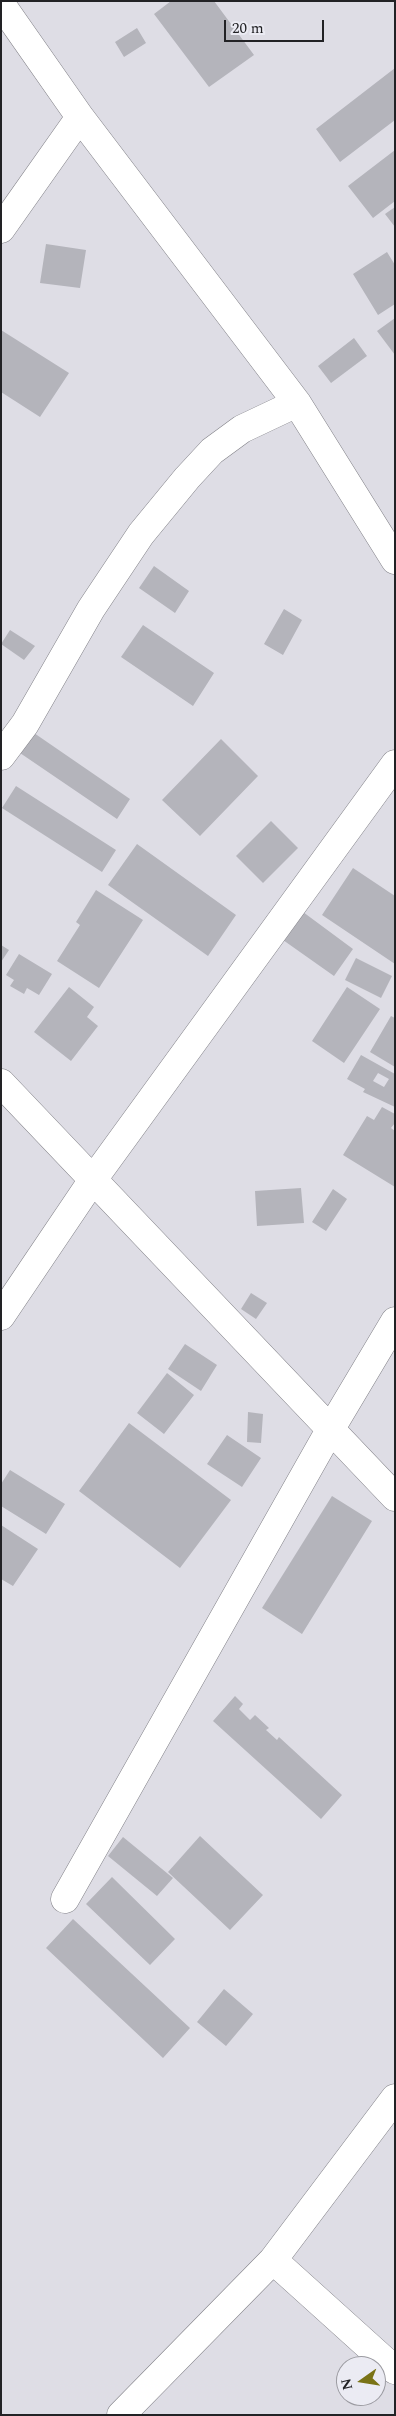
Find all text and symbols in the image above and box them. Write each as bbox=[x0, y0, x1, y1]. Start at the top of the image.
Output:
scale bar bbox=[226, 10, 326, 42]
text: 20 m bbox=[232, 17, 264, 40]
north arrow bbox=[336, 2356, 386, 2406]
text: N bbox=[335, 2376, 358, 2392]

